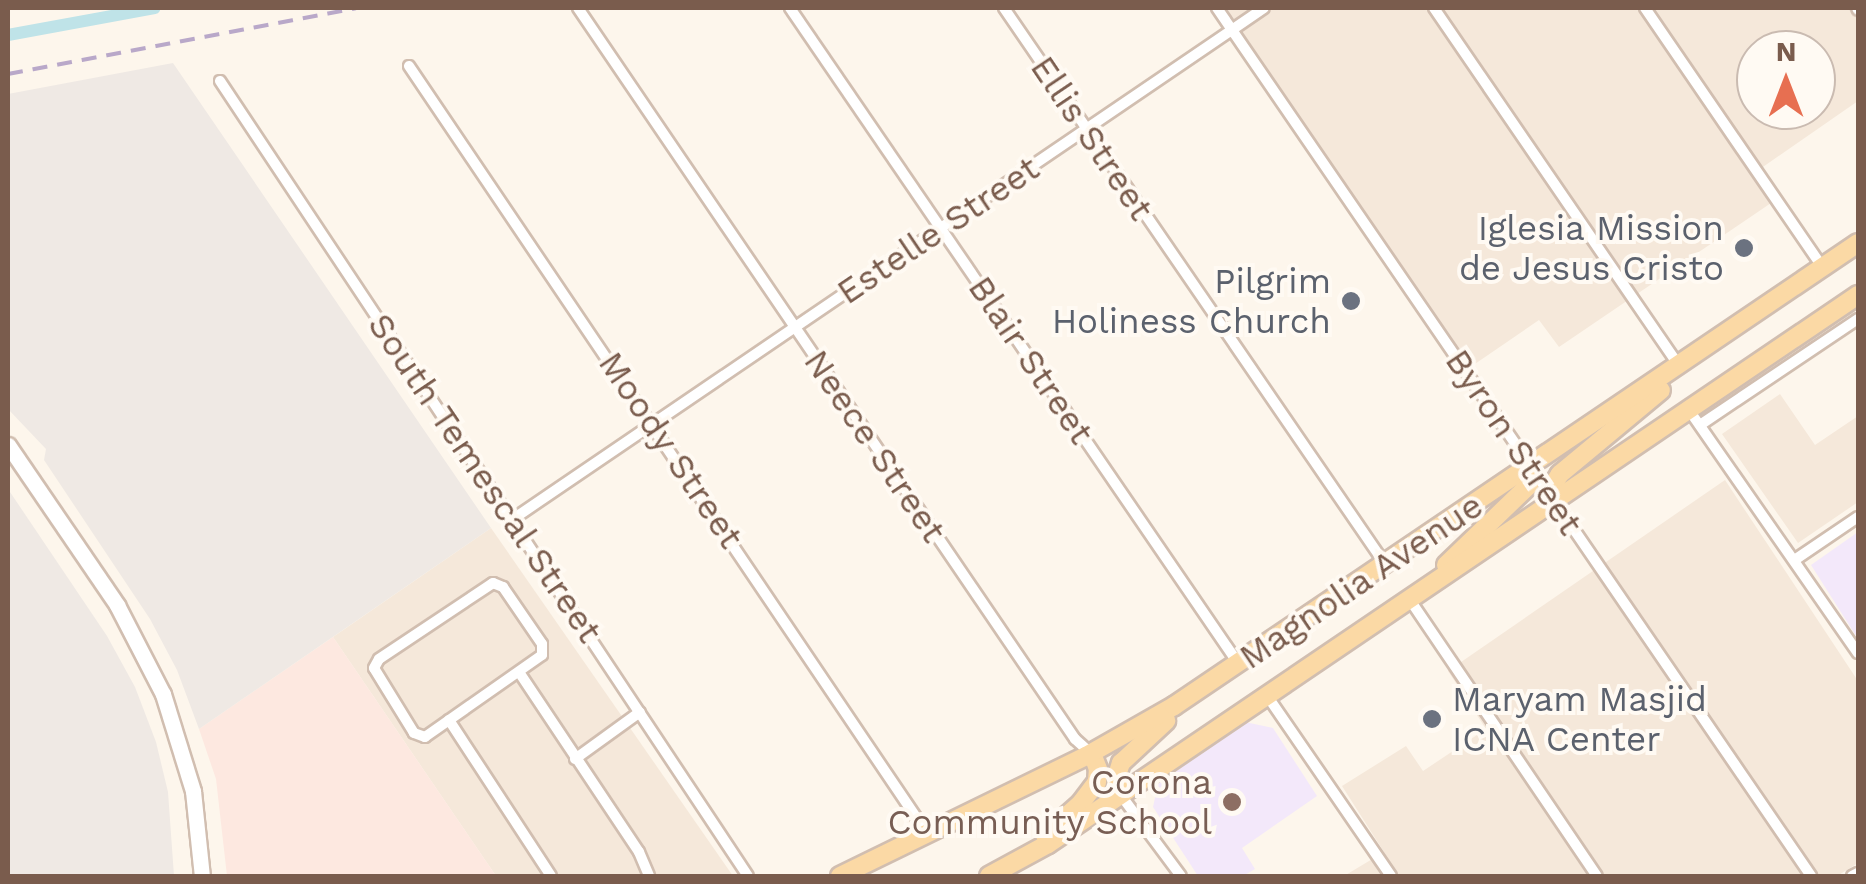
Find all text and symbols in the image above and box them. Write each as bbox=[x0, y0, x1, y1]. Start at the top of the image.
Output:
north arrow bbox=[1736, 30, 1836, 130]
text: N bbox=[1776, 35, 1796, 68]
street label: Ellis Street bbox=[1022, 48, 1162, 228]
street label: Estelle Street bbox=[829, 147, 1047, 313]
place label: Iglesia Mission de Jesus Cristo bbox=[1458, 207, 1724, 289]
marker: Iglesia Mission de Jesus Cristo bbox=[1733, 237, 1755, 259]
place label: Pilgrim Holiness Church bbox=[1052, 260, 1331, 342]
street label: Blair Street bbox=[959, 268, 1103, 452]
marker: Pilgrim Holiness Church bbox=[1340, 290, 1362, 312]
street label: South Temescal Street bbox=[358, 305, 612, 651]
street label: Byron Street bbox=[1437, 341, 1591, 543]
street label: Neece Street bbox=[795, 342, 955, 550]
street label: Moody Street bbox=[590, 343, 752, 557]
street label: Magnolia Avenue bbox=[1231, 484, 1491, 678]
place label: Maryam Masjid ICNA Center bbox=[1452, 678, 1707, 760]
marker: Maryam Masjid ICNA Center bbox=[1421, 708, 1443, 730]
place label: Corona Community School bbox=[887, 761, 1212, 843]
marker: Corona Community School bbox=[1221, 791, 1243, 813]

